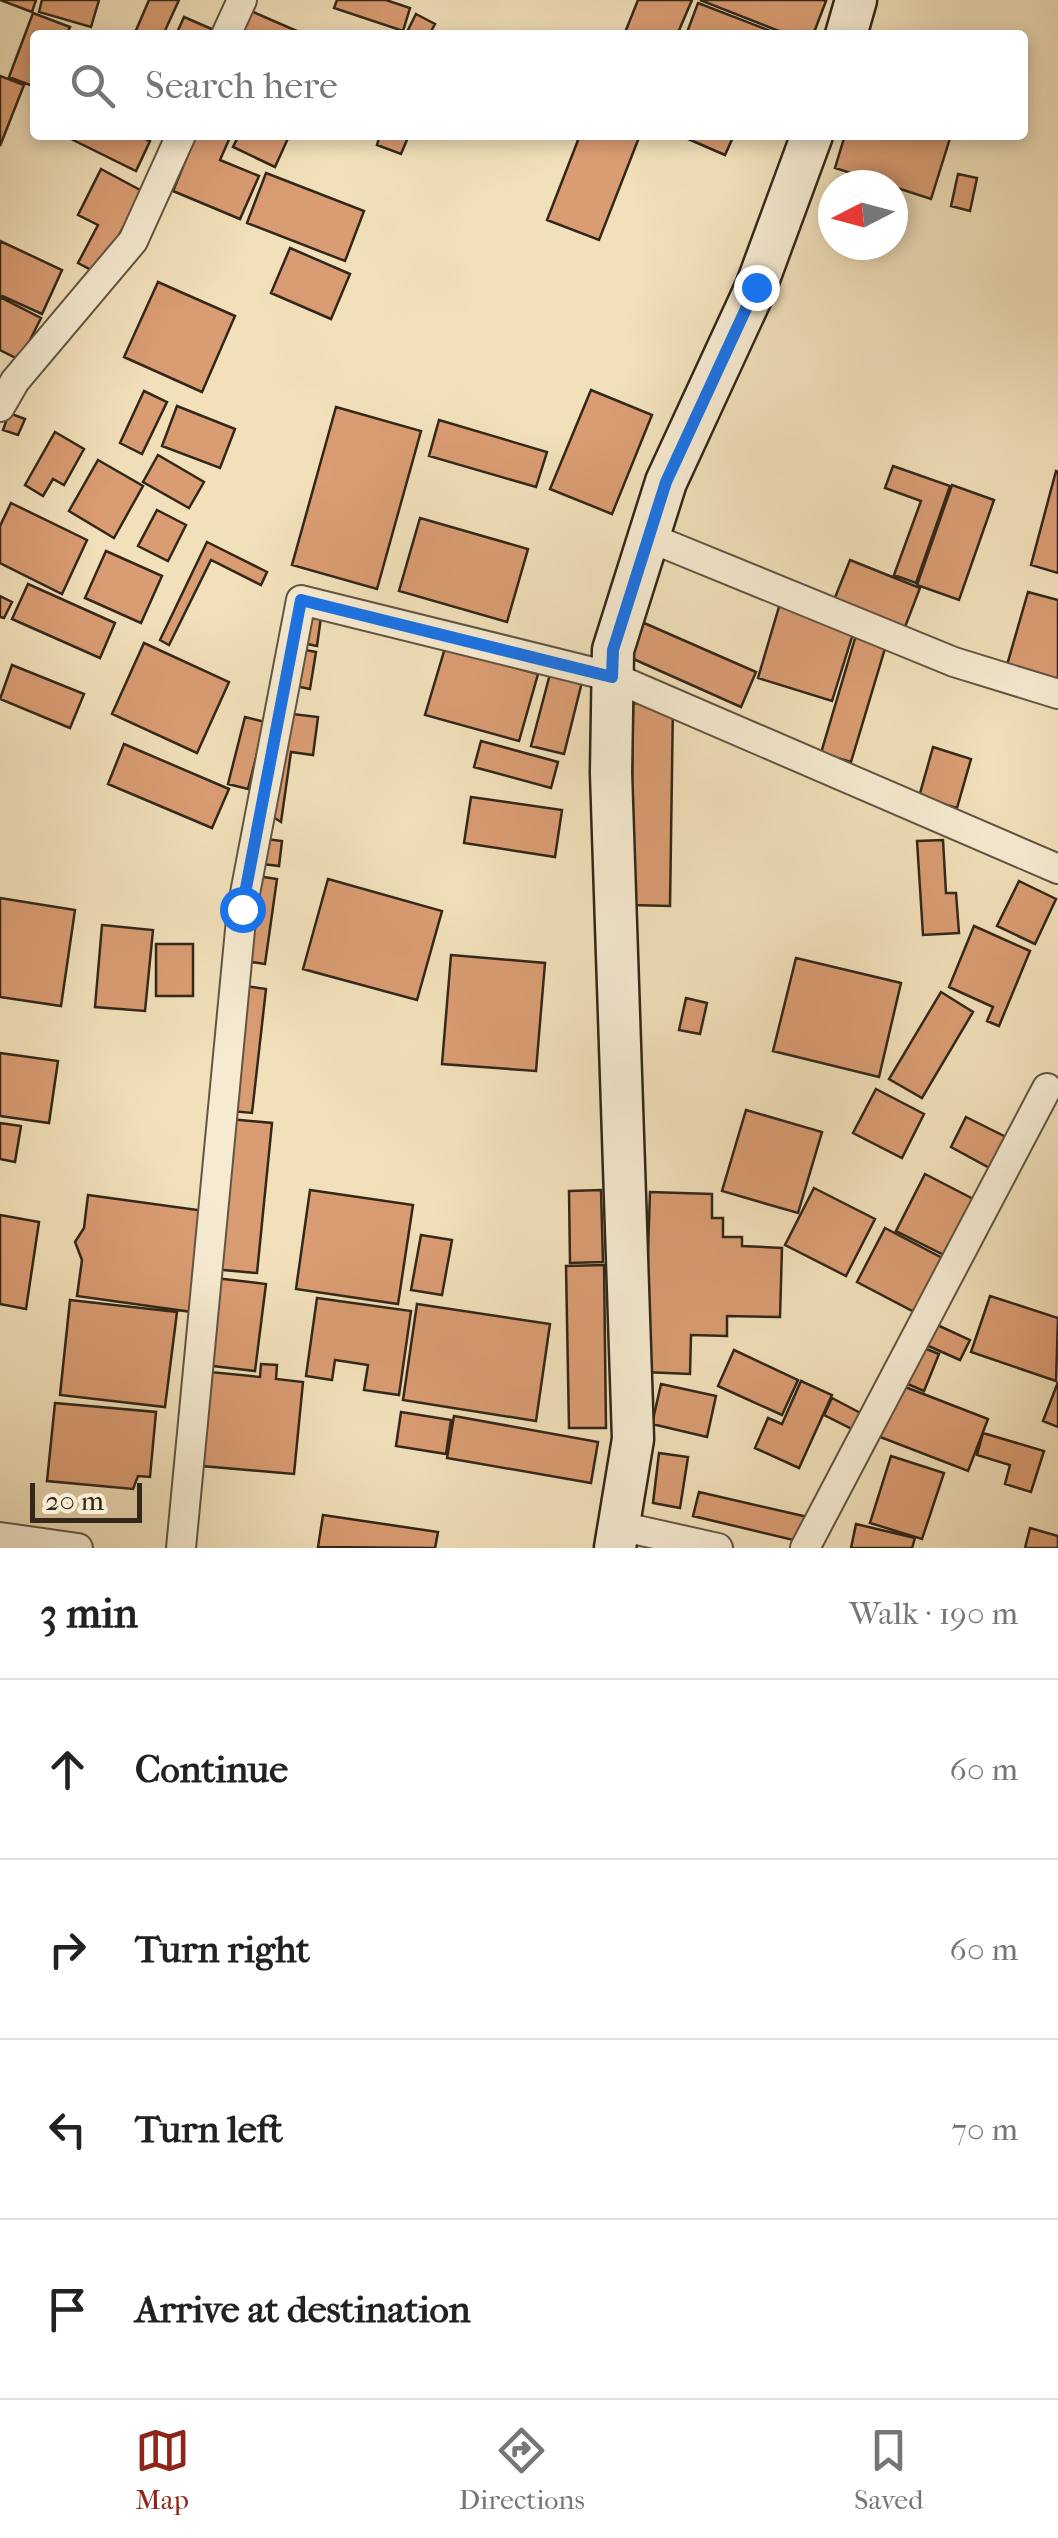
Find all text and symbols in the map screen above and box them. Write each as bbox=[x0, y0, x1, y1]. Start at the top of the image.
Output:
search box bbox=[30, 30, 1028, 140]
icon: search bbox=[65, 58, 120, 113]
text: Search here bbox=[145, 63, 338, 108]
north arrow bbox=[818, 170, 908, 260]
route end bbox=[734, 265, 780, 311]
route start bbox=[220, 887, 266, 933]
scale bar bbox=[30, 1478, 142, 1522]
text: 20 m bbox=[45, 1484, 104, 1517]
text: 3 min bbox=[40, 1589, 138, 1638]
text: Walk · 190 m bbox=[849, 1595, 1018, 1632]
icon: ahead bbox=[40, 1742, 95, 1797]
text: Continue bbox=[135, 1747, 288, 1792]
text: 60 m bbox=[950, 1751, 1018, 1788]
icon: right bbox=[40, 1922, 95, 1977]
text: Turn right bbox=[135, 1927, 310, 1972]
text: 60 m bbox=[950, 1931, 1018, 1968]
icon: left bbox=[40, 2102, 95, 2157]
text: Turn left bbox=[135, 2107, 283, 2152]
text: 70 m bbox=[952, 2111, 1018, 2148]
icon: arrive bbox=[40, 2282, 95, 2337]
text: Arrive at destination bbox=[135, 2287, 471, 2332]
tab: Map bbox=[135, 2423, 190, 2516]
tab: Directions bbox=[459, 2423, 585, 2516]
tab: Saved bbox=[854, 2423, 923, 2516]

